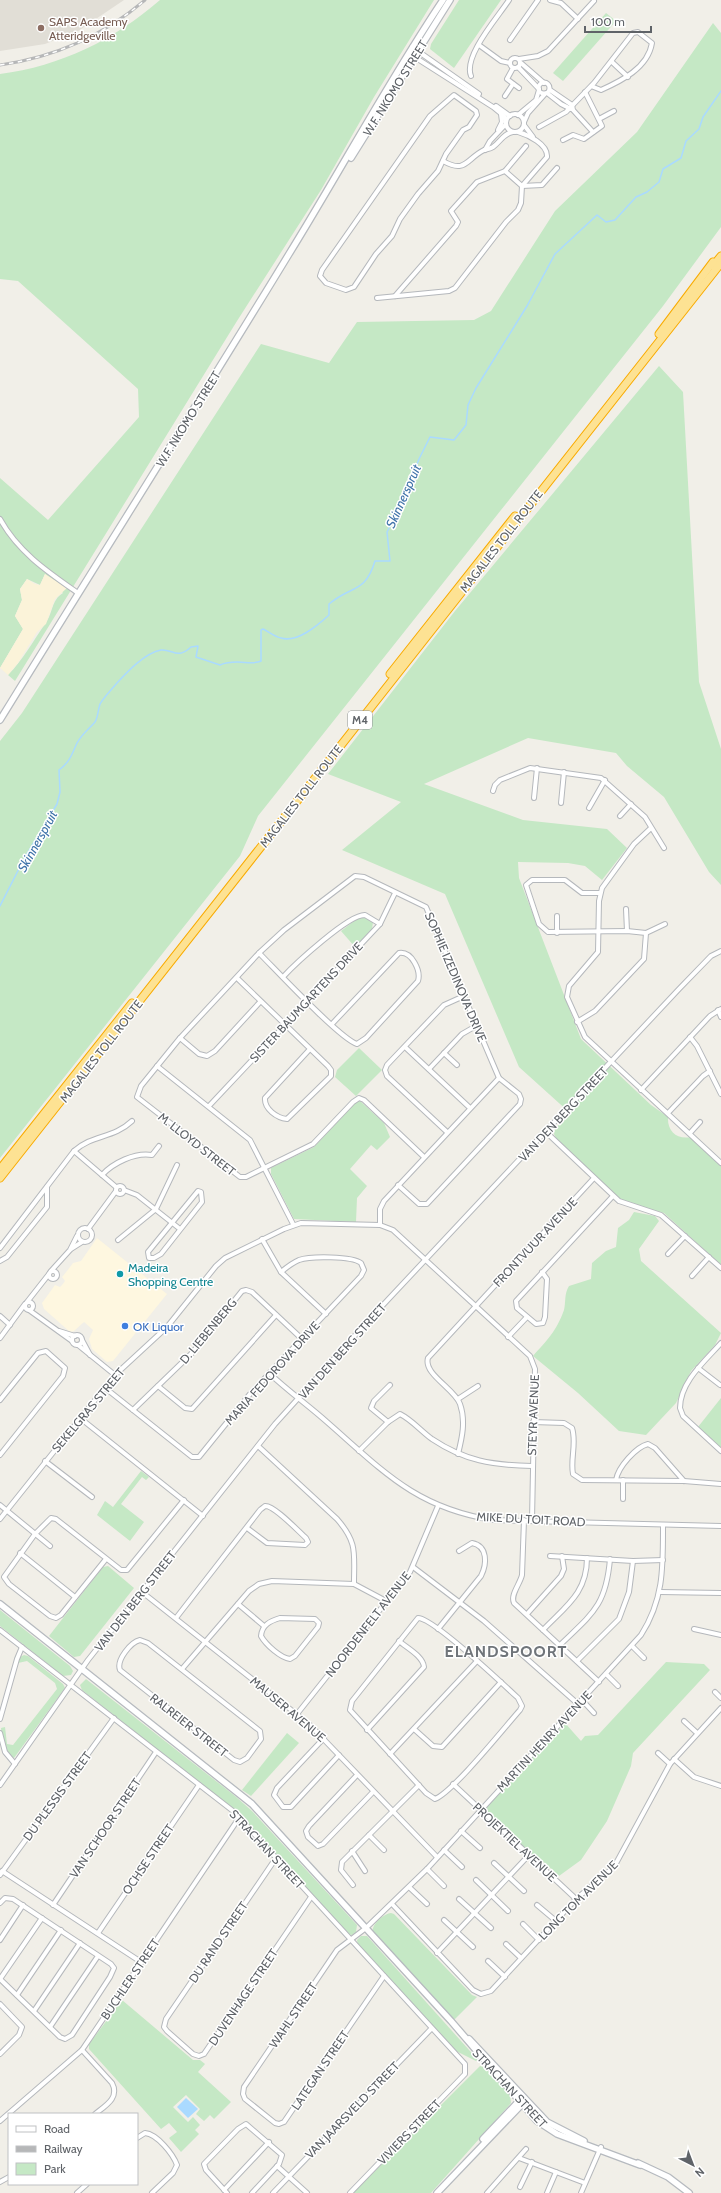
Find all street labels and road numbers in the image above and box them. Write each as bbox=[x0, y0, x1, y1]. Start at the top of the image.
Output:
street label: W.F. NKOMO STREET bbox=[359, 37, 431, 139]
street label: W.F. NKOMO STREET bbox=[152, 368, 224, 470]
street label: MAGALIES TOLL ROUTE bbox=[456, 486, 546, 595]
road number: M4 bbox=[348, 711, 372, 729]
street label: MAGALIES TOLL ROUTE bbox=[256, 741, 346, 850]
street label: SOPHIE IZEDINOVA DRIVE bbox=[422, 910, 490, 1044]
street label: SISTER BAUMGARTENS DRIVE bbox=[246, 938, 366, 1065]
street label: MAGALIES TOLL ROUTE bbox=[56, 996, 146, 1105]
street label: VAN DEN BERG STREET bbox=[515, 1063, 611, 1164]
street label: M. LLOYD STREET bbox=[155, 1109, 239, 1179]
street label: FRONTVUUR AVENUE bbox=[490, 1194, 581, 1290]
street label: D. LIEBENBERG bbox=[176, 1295, 240, 1367]
street label: VAN DEN BERG STREET bbox=[295, 1299, 389, 1402]
street label: MARIA FEDOROVA DRIVE bbox=[221, 1318, 323, 1428]
street label: SEKELGRAS STREET bbox=[48, 1364, 128, 1455]
street label: STEYR AVENUE bbox=[524, 1374, 542, 1456]
street label: MIKE DU TOIT ROAD bbox=[476, 1509, 586, 1529]
street label: VAN DEN BERG STREET bbox=[91, 1547, 179, 1654]
street label: NOORDENFELT AVENUE bbox=[322, 1568, 414, 1680]
street label: MAUSER AVENUE bbox=[247, 1673, 329, 1745]
street label: MARTINI HENRY AVENUE bbox=[493, 1687, 595, 1795]
street label: RALREIER STREET bbox=[147, 1690, 231, 1760]
street label: DU PLESSIS STREET bbox=[20, 1748, 95, 1844]
street label: VAN SCHOOR STREET bbox=[66, 1775, 144, 1881]
street label: PROJEKTIEL AVENUE bbox=[470, 1799, 560, 1885]
street label: STRACHAN STREET bbox=[227, 1806, 308, 1892]
street label: OCHSE STREET bbox=[119, 1820, 177, 1897]
street label: LONG TOM AVENUE bbox=[535, 1857, 621, 1943]
street label: DU RAND STREET bbox=[185, 1898, 251, 1986]
street label: BUCHLER STREET bbox=[97, 1935, 163, 2022]
street label: DUVENHAGE STREET bbox=[205, 1945, 281, 2048]
street label: WAHL STREET bbox=[266, 1979, 321, 2051]
street label: LATEGAN STREET bbox=[288, 2027, 352, 2113]
street label: STRACHAN STREET bbox=[470, 2045, 551, 2131]
street label: VAN JAARSVELD STREET bbox=[302, 2058, 403, 2162]
street label: VIVIERS STREET bbox=[374, 2096, 444, 2168]

